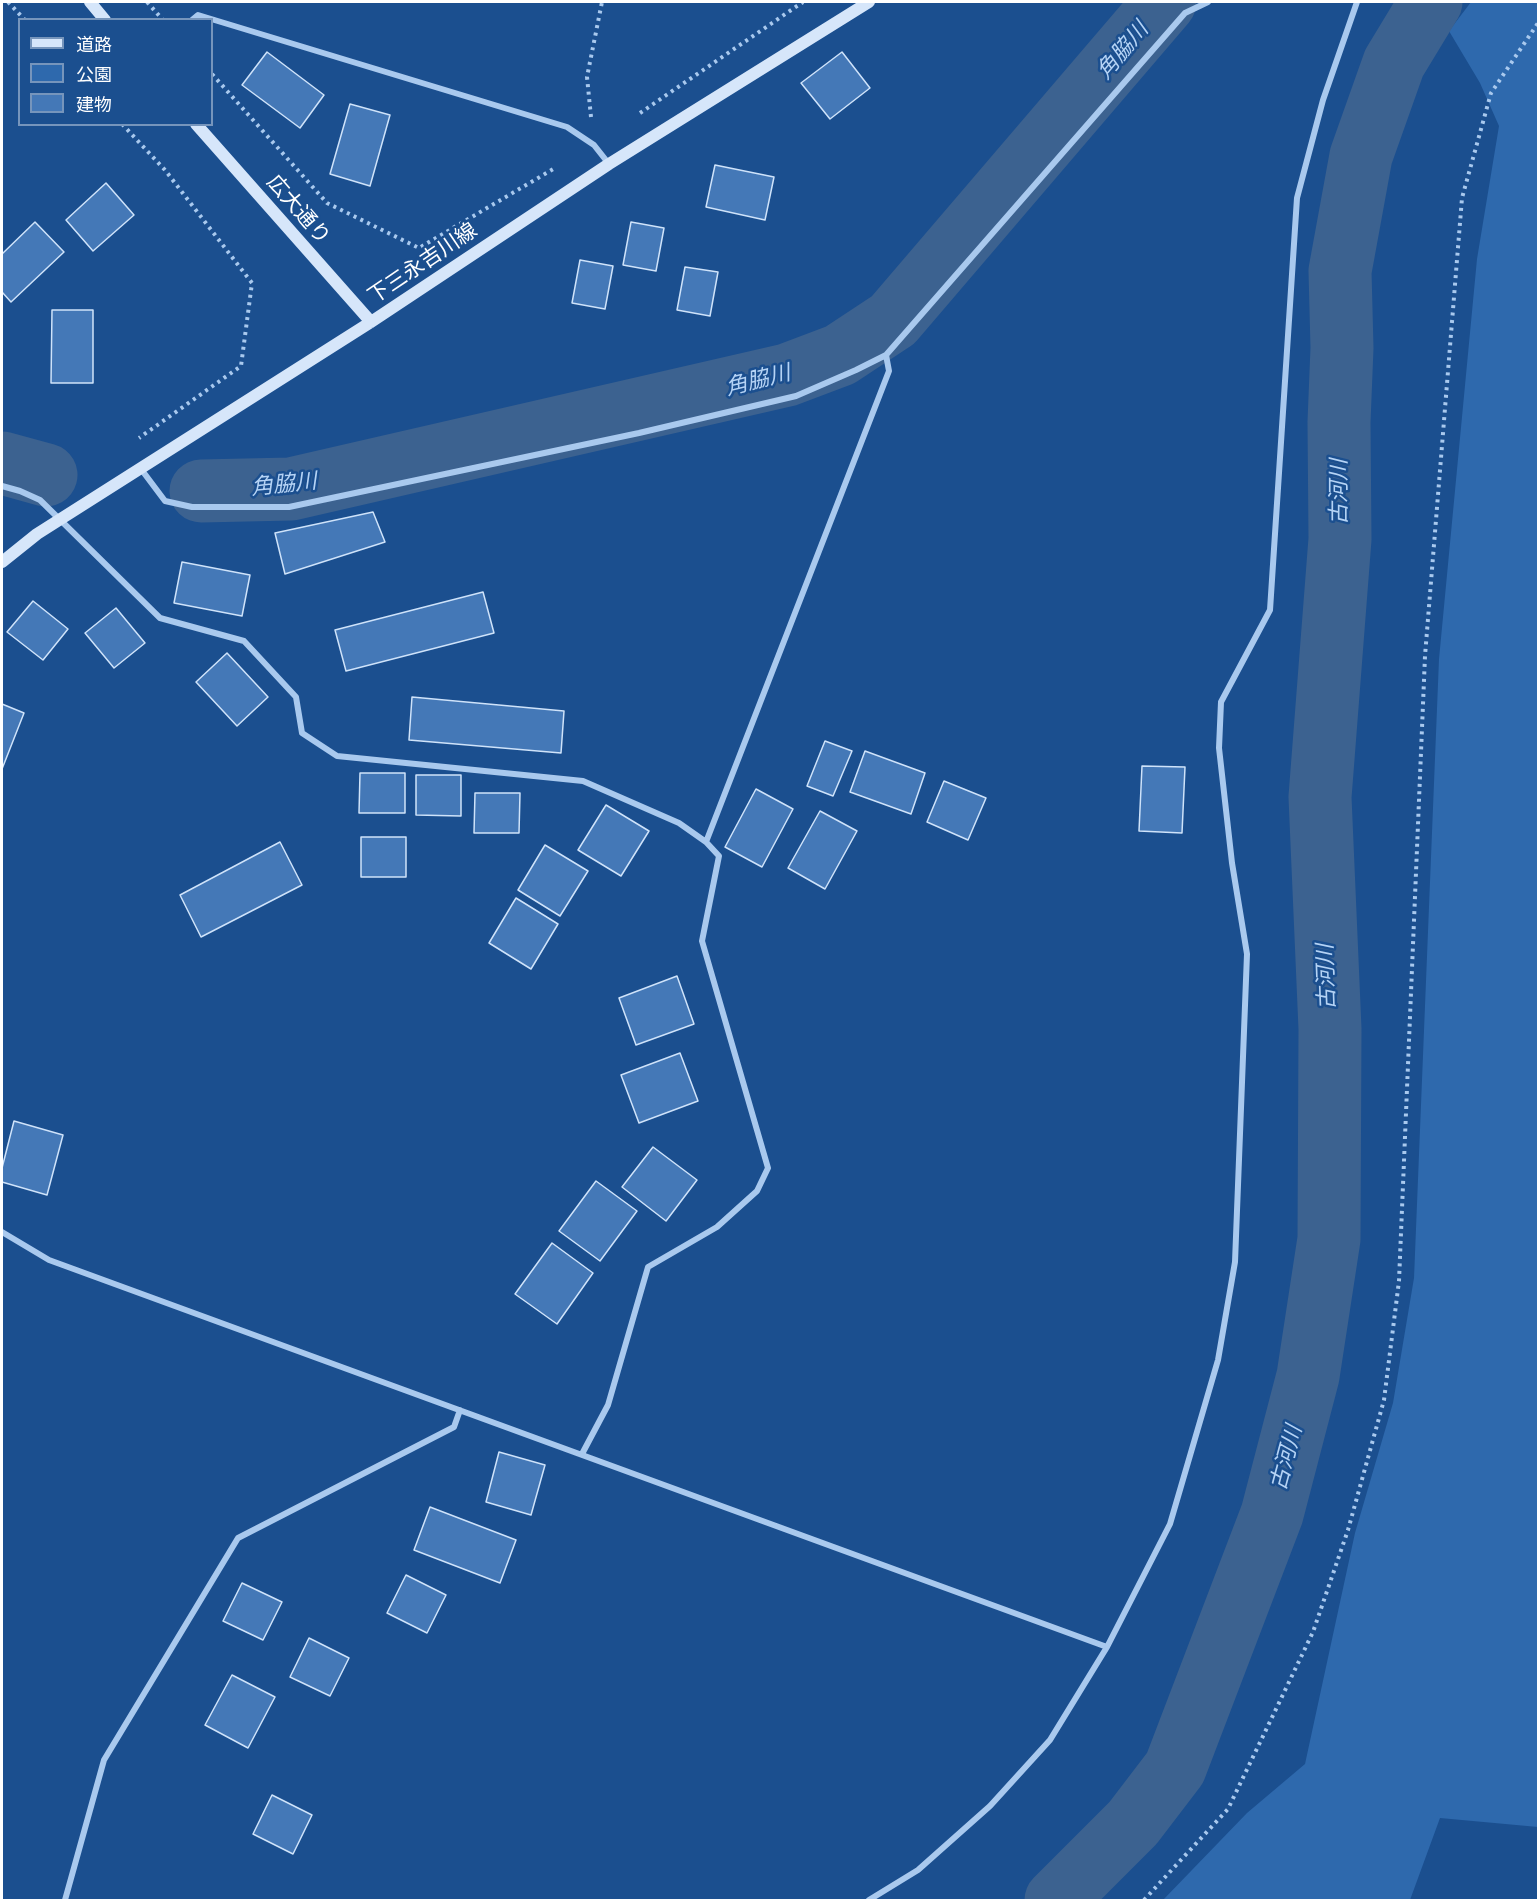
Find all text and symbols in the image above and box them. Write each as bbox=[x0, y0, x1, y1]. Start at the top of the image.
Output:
water label: 角脇川 bbox=[1092, 17, 1154, 85]
legend bbox=[18, 18, 213, 126]
text: 道路 bbox=[76, 34, 112, 56]
text: 公園 bbox=[76, 64, 112, 86]
text: 建物 bbox=[76, 94, 112, 116]
street label: 広大通り bbox=[261, 170, 335, 250]
street label: 下三永吉川線 bbox=[364, 218, 482, 310]
water label: 角脇川 bbox=[723, 360, 793, 402]
water label: 古河川 bbox=[1327, 459, 1353, 525]
water label: 角脇川 bbox=[250, 468, 318, 502]
water label: 古河川 bbox=[1313, 944, 1341, 1010]
water label: 古河川 bbox=[1266, 1423, 1308, 1493]

